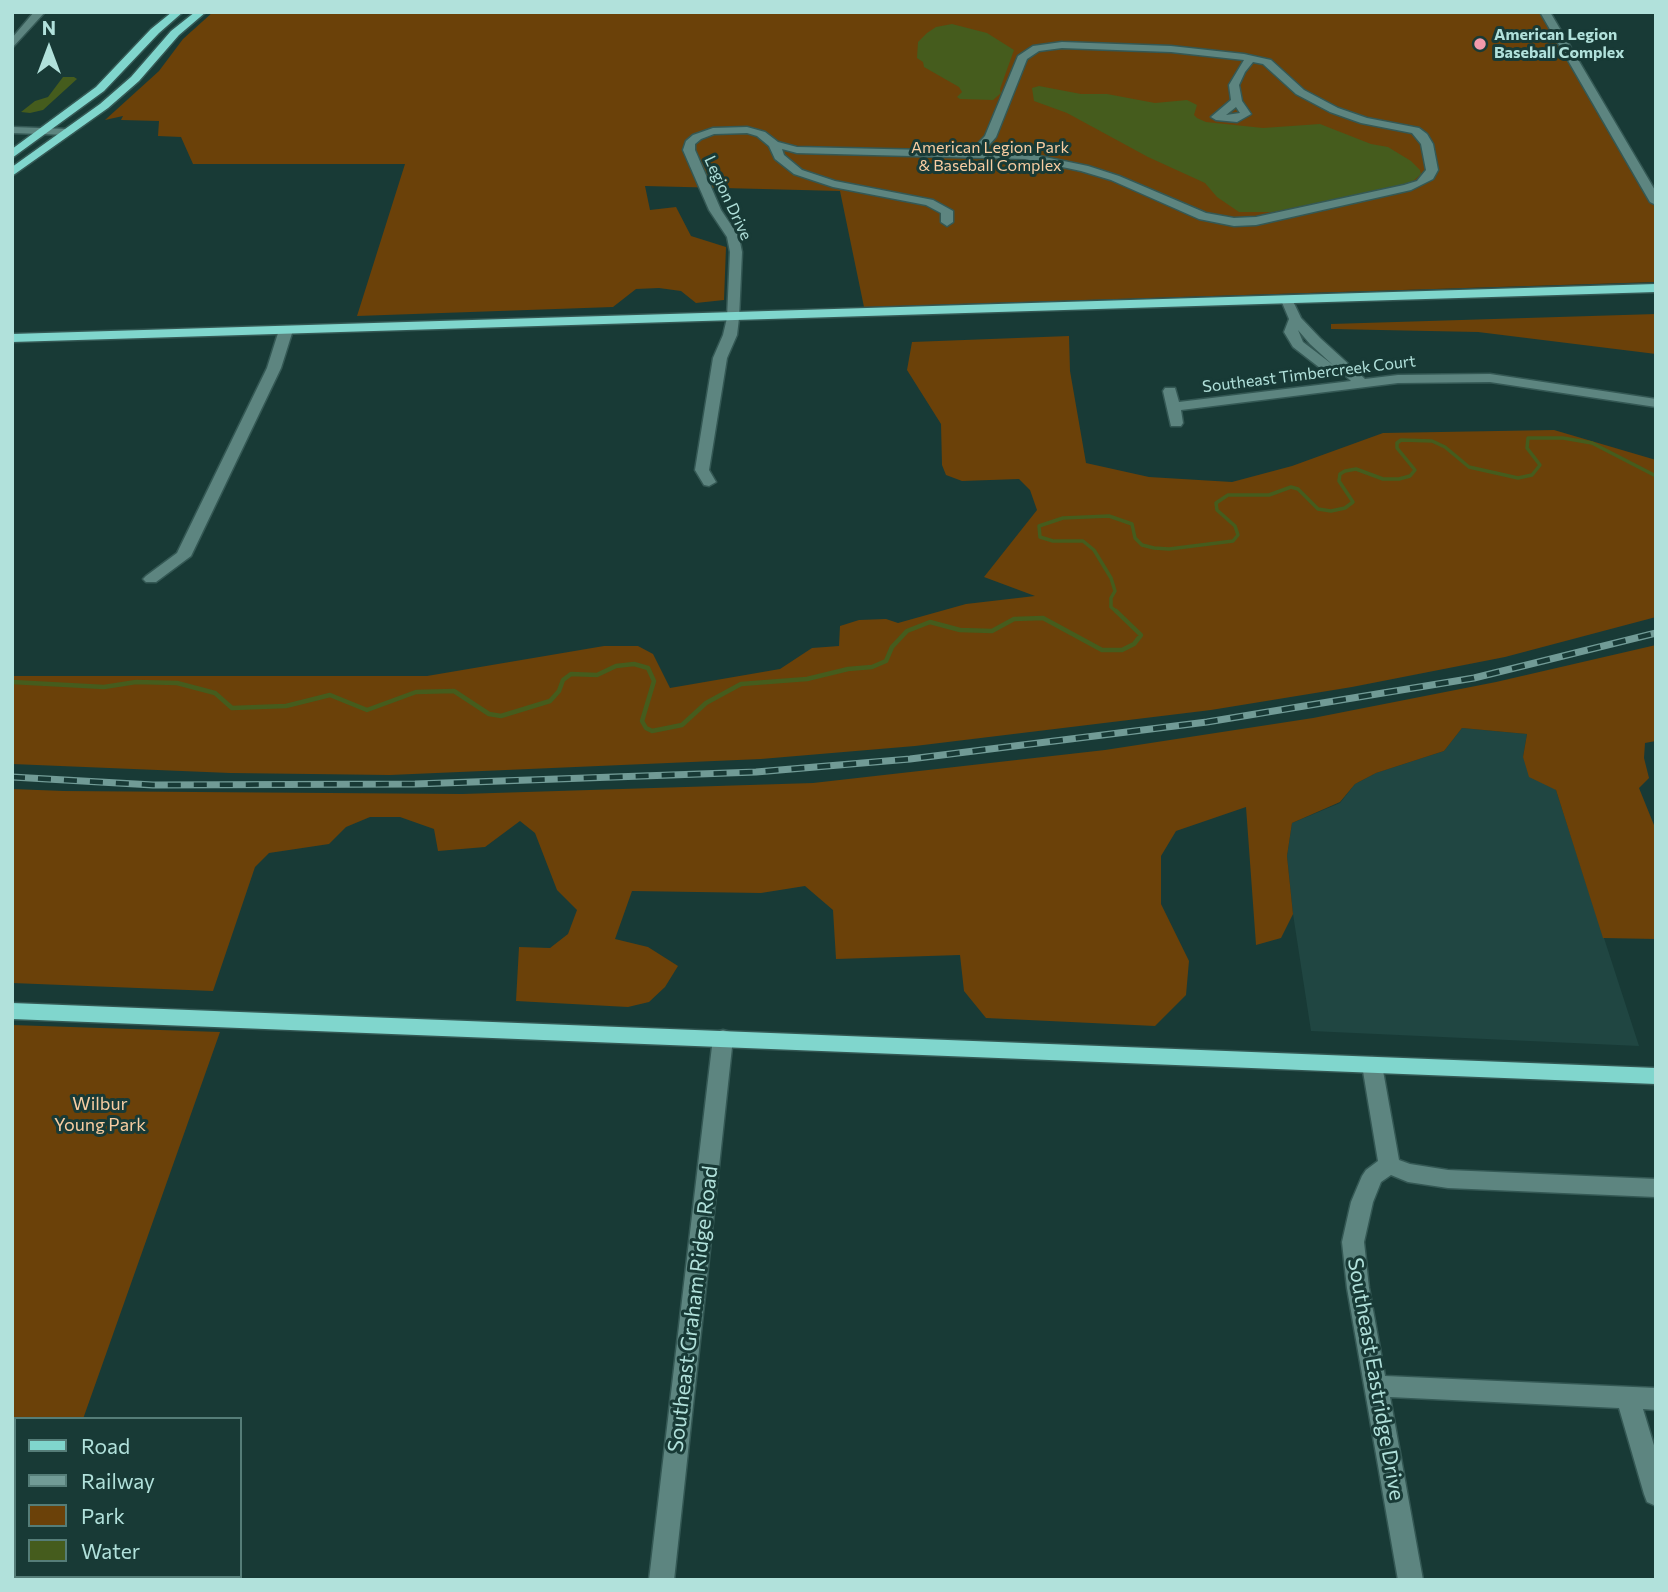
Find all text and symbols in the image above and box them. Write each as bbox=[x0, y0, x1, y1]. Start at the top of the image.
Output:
north arrow bbox=[14, 14, 84, 84]
text: N bbox=[42, 16, 56, 39]
place label: American Legion Baseball Complex bbox=[1494, 25, 1624, 63]
marker: American Legion Baseball Complex bbox=[1472, 36, 1488, 52]
park label: American Legion Park & Baseball Complex bbox=[911, 138, 1069, 176]
street label: Legion Drive bbox=[700, 153, 756, 243]
street label: Southeast Timbercreek Court bbox=[1201, 351, 1417, 397]
park label: Wilbur Young Park bbox=[54, 1093, 146, 1136]
street label: Southeast Graham Ridge Road bbox=[663, 1164, 723, 1454]
street label: Southeast Eastridge Drive bbox=[1342, 1256, 1410, 1502]
legend bbox=[14, 1417, 242, 1578]
text: Road bbox=[81, 1433, 130, 1458]
text: Railway bbox=[81, 1468, 155, 1493]
text: Park bbox=[81, 1503, 125, 1528]
text: Water bbox=[81, 1538, 140, 1563]

